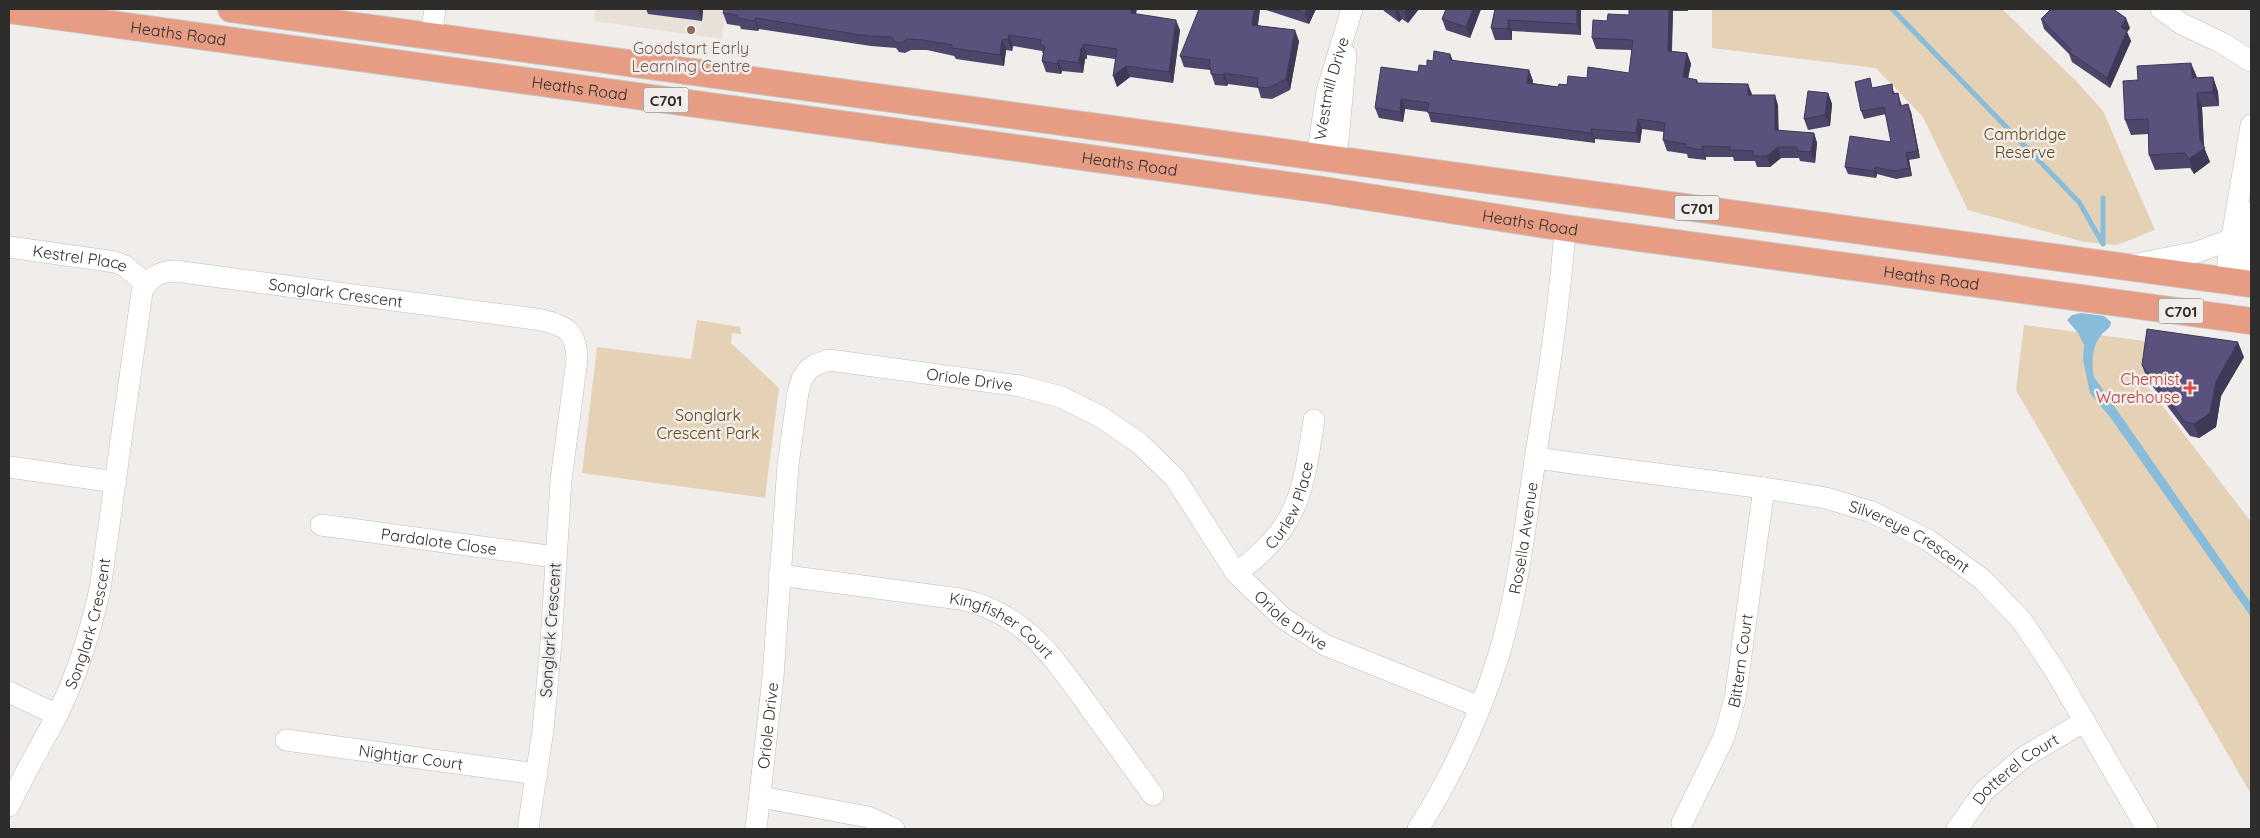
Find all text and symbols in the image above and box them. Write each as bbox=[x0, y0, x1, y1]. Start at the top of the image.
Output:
street label: Heaths Road bbox=[129, 17, 228, 50]
marker: Goodstart Early Learning Centre bbox=[685, 24, 697, 36]
street label: Westmill Drive bbox=[1310, 34, 1353, 141]
place label: Goodstart Early Learning Centre bbox=[632, 38, 750, 76]
street label: Heaths Road bbox=[531, 72, 629, 105]
road number: C701 bbox=[644, 88, 688, 112]
park label: Cambridge Reserve bbox=[1984, 124, 2066, 162]
street label: Heaths Road bbox=[1080, 147, 1179, 180]
road number: C701 bbox=[1674, 196, 1720, 220]
street label: Heaths Road bbox=[1481, 205, 1579, 240]
street label: Kestrel Place bbox=[32, 240, 131, 276]
street label: Heaths Road bbox=[1882, 261, 1981, 294]
street label: Songlark Crescent bbox=[267, 274, 404, 311]
road number: C701 bbox=[2158, 298, 2204, 324]
street label: Oriole Drive bbox=[925, 363, 1014, 395]
place label: Chemist Warehouse bbox=[2096, 369, 2180, 407]
marker: Chemist Warehouse bbox=[2184, 382, 2196, 394]
park label: Songlark Crescent Park bbox=[656, 405, 760, 443]
street label: Curlew Place bbox=[1260, 460, 1317, 553]
street label: Rosella Avenue bbox=[1504, 481, 1542, 596]
street label: Silvereye Crescent bbox=[1847, 496, 1974, 577]
street label: Pardalote Close bbox=[380, 523, 498, 559]
street label: Songlark Crescent bbox=[60, 557, 114, 692]
street label: Songlark Crescent bbox=[535, 562, 565, 698]
street label: Oriole Drive bbox=[1250, 586, 1332, 654]
street label: Kingfisher Court bbox=[948, 588, 1058, 663]
street label: Bittern Court bbox=[1723, 613, 1757, 710]
street label: Oriole Drive bbox=[753, 681, 782, 770]
street label: Dotterel Court bbox=[1968, 729, 2062, 808]
street label: Nightjar Court bbox=[357, 740, 464, 774]

